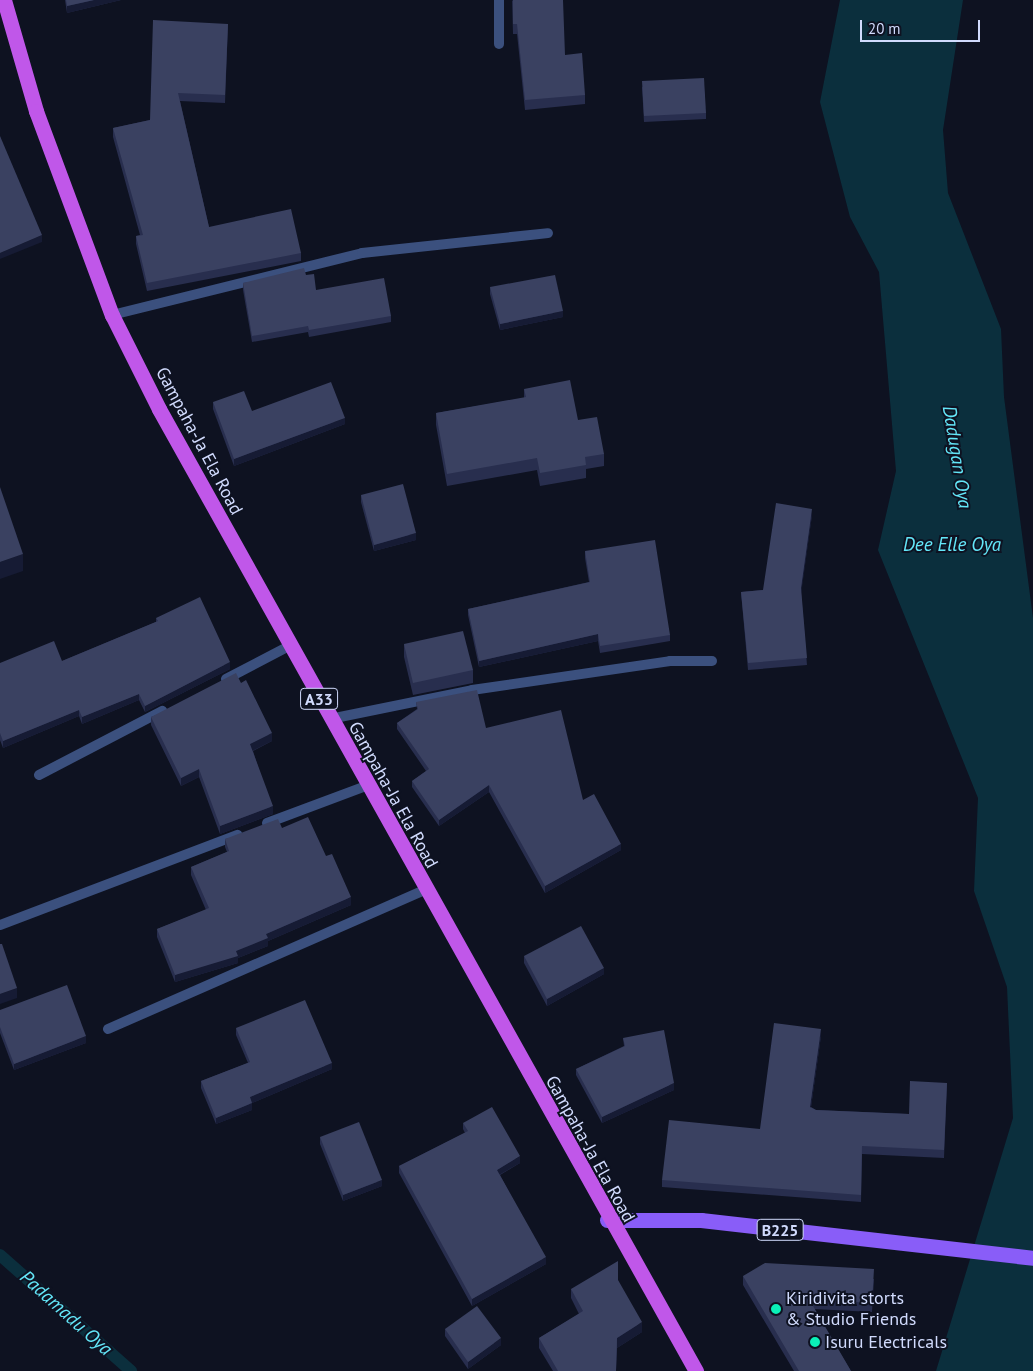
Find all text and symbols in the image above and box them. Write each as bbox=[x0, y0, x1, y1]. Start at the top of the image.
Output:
scale bar bbox=[863, 10, 983, 42]
text: 20 m bbox=[868, 19, 901, 38]
street label: Gampaha-Ja Ela Road bbox=[151, 363, 247, 519]
water label: Dadugan Oya bbox=[938, 404, 976, 510]
water label: Dee Elle Oya bbox=[903, 534, 1001, 556]
road number: A33 bbox=[299, 686, 339, 712]
street label: Gampaha-Ja Ela Road bbox=[344, 718, 442, 872]
street label: Gampaha-Ja Ela Road bbox=[541, 1072, 639, 1226]
road number: B225 bbox=[756, 1216, 804, 1244]
water label: Padamadu Oya bbox=[15, 1266, 117, 1360]
place label: Kiridivita storts & Studio Friends bbox=[786, 1288, 916, 1330]
marker: Kiridivita storts & Studio Friends bbox=[770, 1303, 782, 1315]
place label: Isuru Electricals bbox=[825, 1331, 947, 1353]
marker: Isuru Electricals bbox=[809, 1336, 821, 1348]

